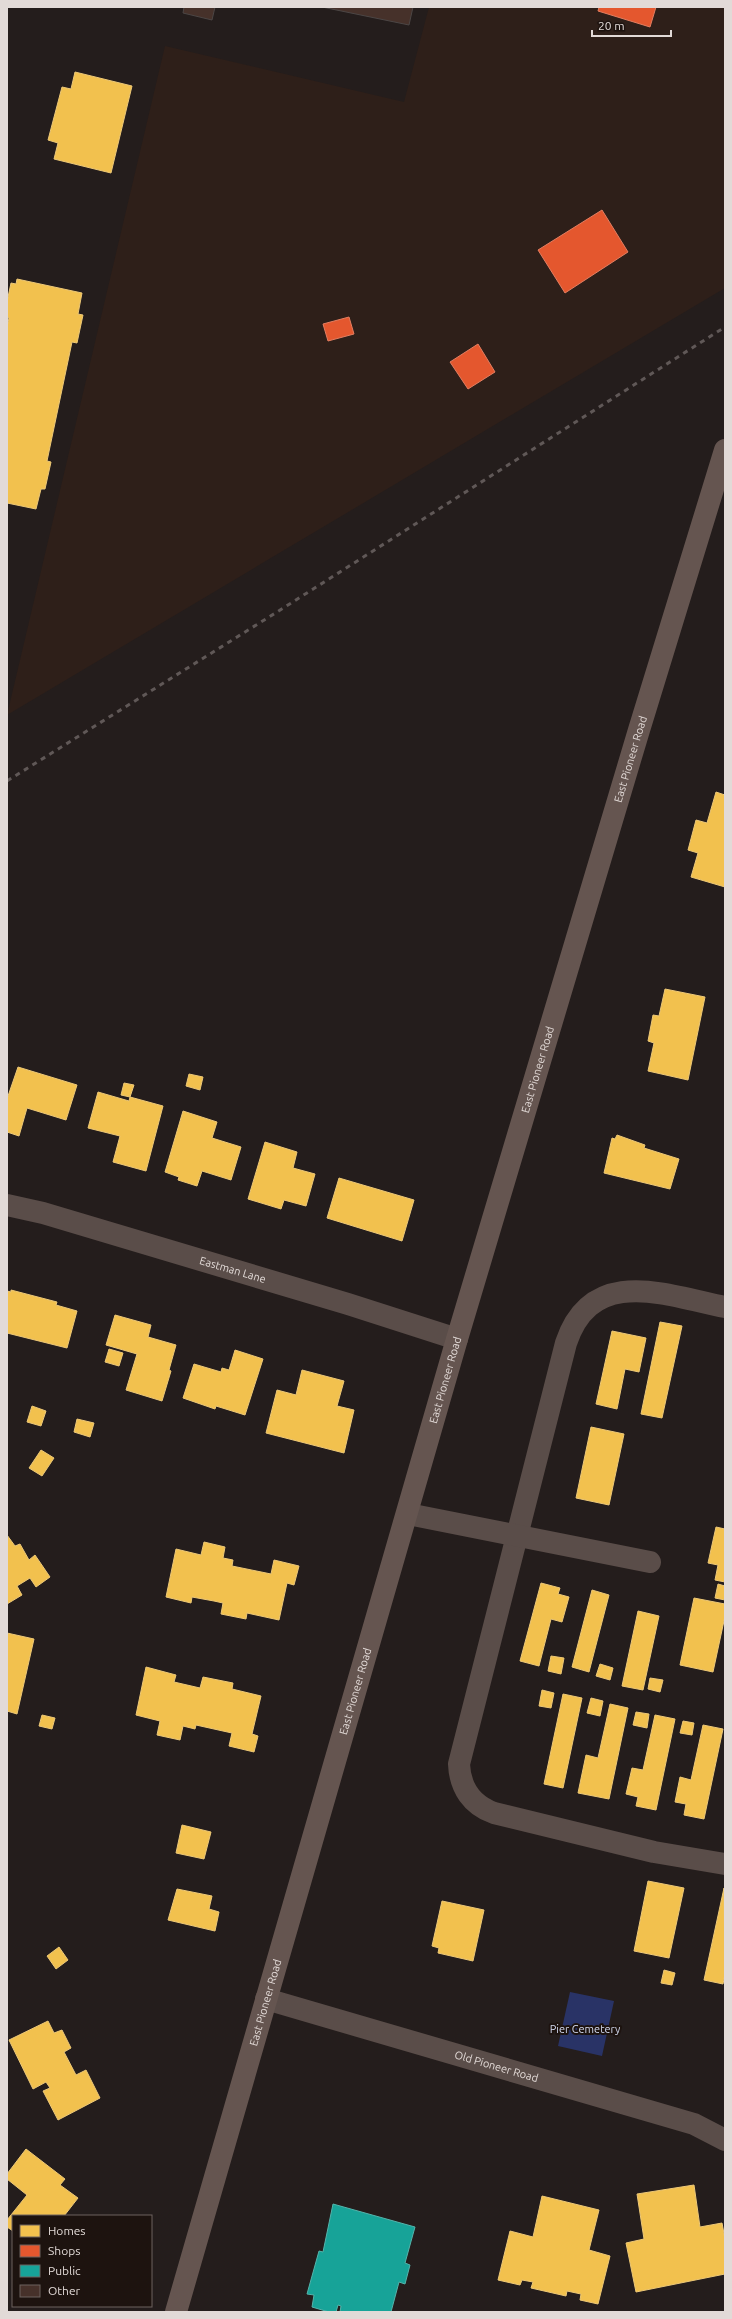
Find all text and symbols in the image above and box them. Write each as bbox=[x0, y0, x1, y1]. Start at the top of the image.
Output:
scale bar bbox=[592, 12, 671, 38]
text: 20 m bbox=[598, 19, 625, 32]
street label: East Pioneer Road bbox=[612, 714, 649, 804]
street label: East Pioneer Road bbox=[519, 1025, 556, 1114]
street label: Eastman Lane bbox=[198, 1254, 267, 1285]
street label: East Pioneer Road bbox=[427, 1335, 463, 1425]
street label: East Pioneer Road bbox=[337, 1647, 373, 1736]
street label: East Pioneer Road bbox=[247, 1958, 284, 2047]
park label: Pier Cemetery bbox=[550, 2023, 621, 2035]
street label: Old Pioneer Road bbox=[453, 2048, 540, 2084]
legend bbox=[12, 2215, 152, 2307]
text: Homes bbox=[48, 2224, 86, 2237]
text: Shops bbox=[48, 2244, 80, 2257]
text: Public bbox=[48, 2264, 81, 2277]
text: Other bbox=[48, 2284, 81, 2297]

